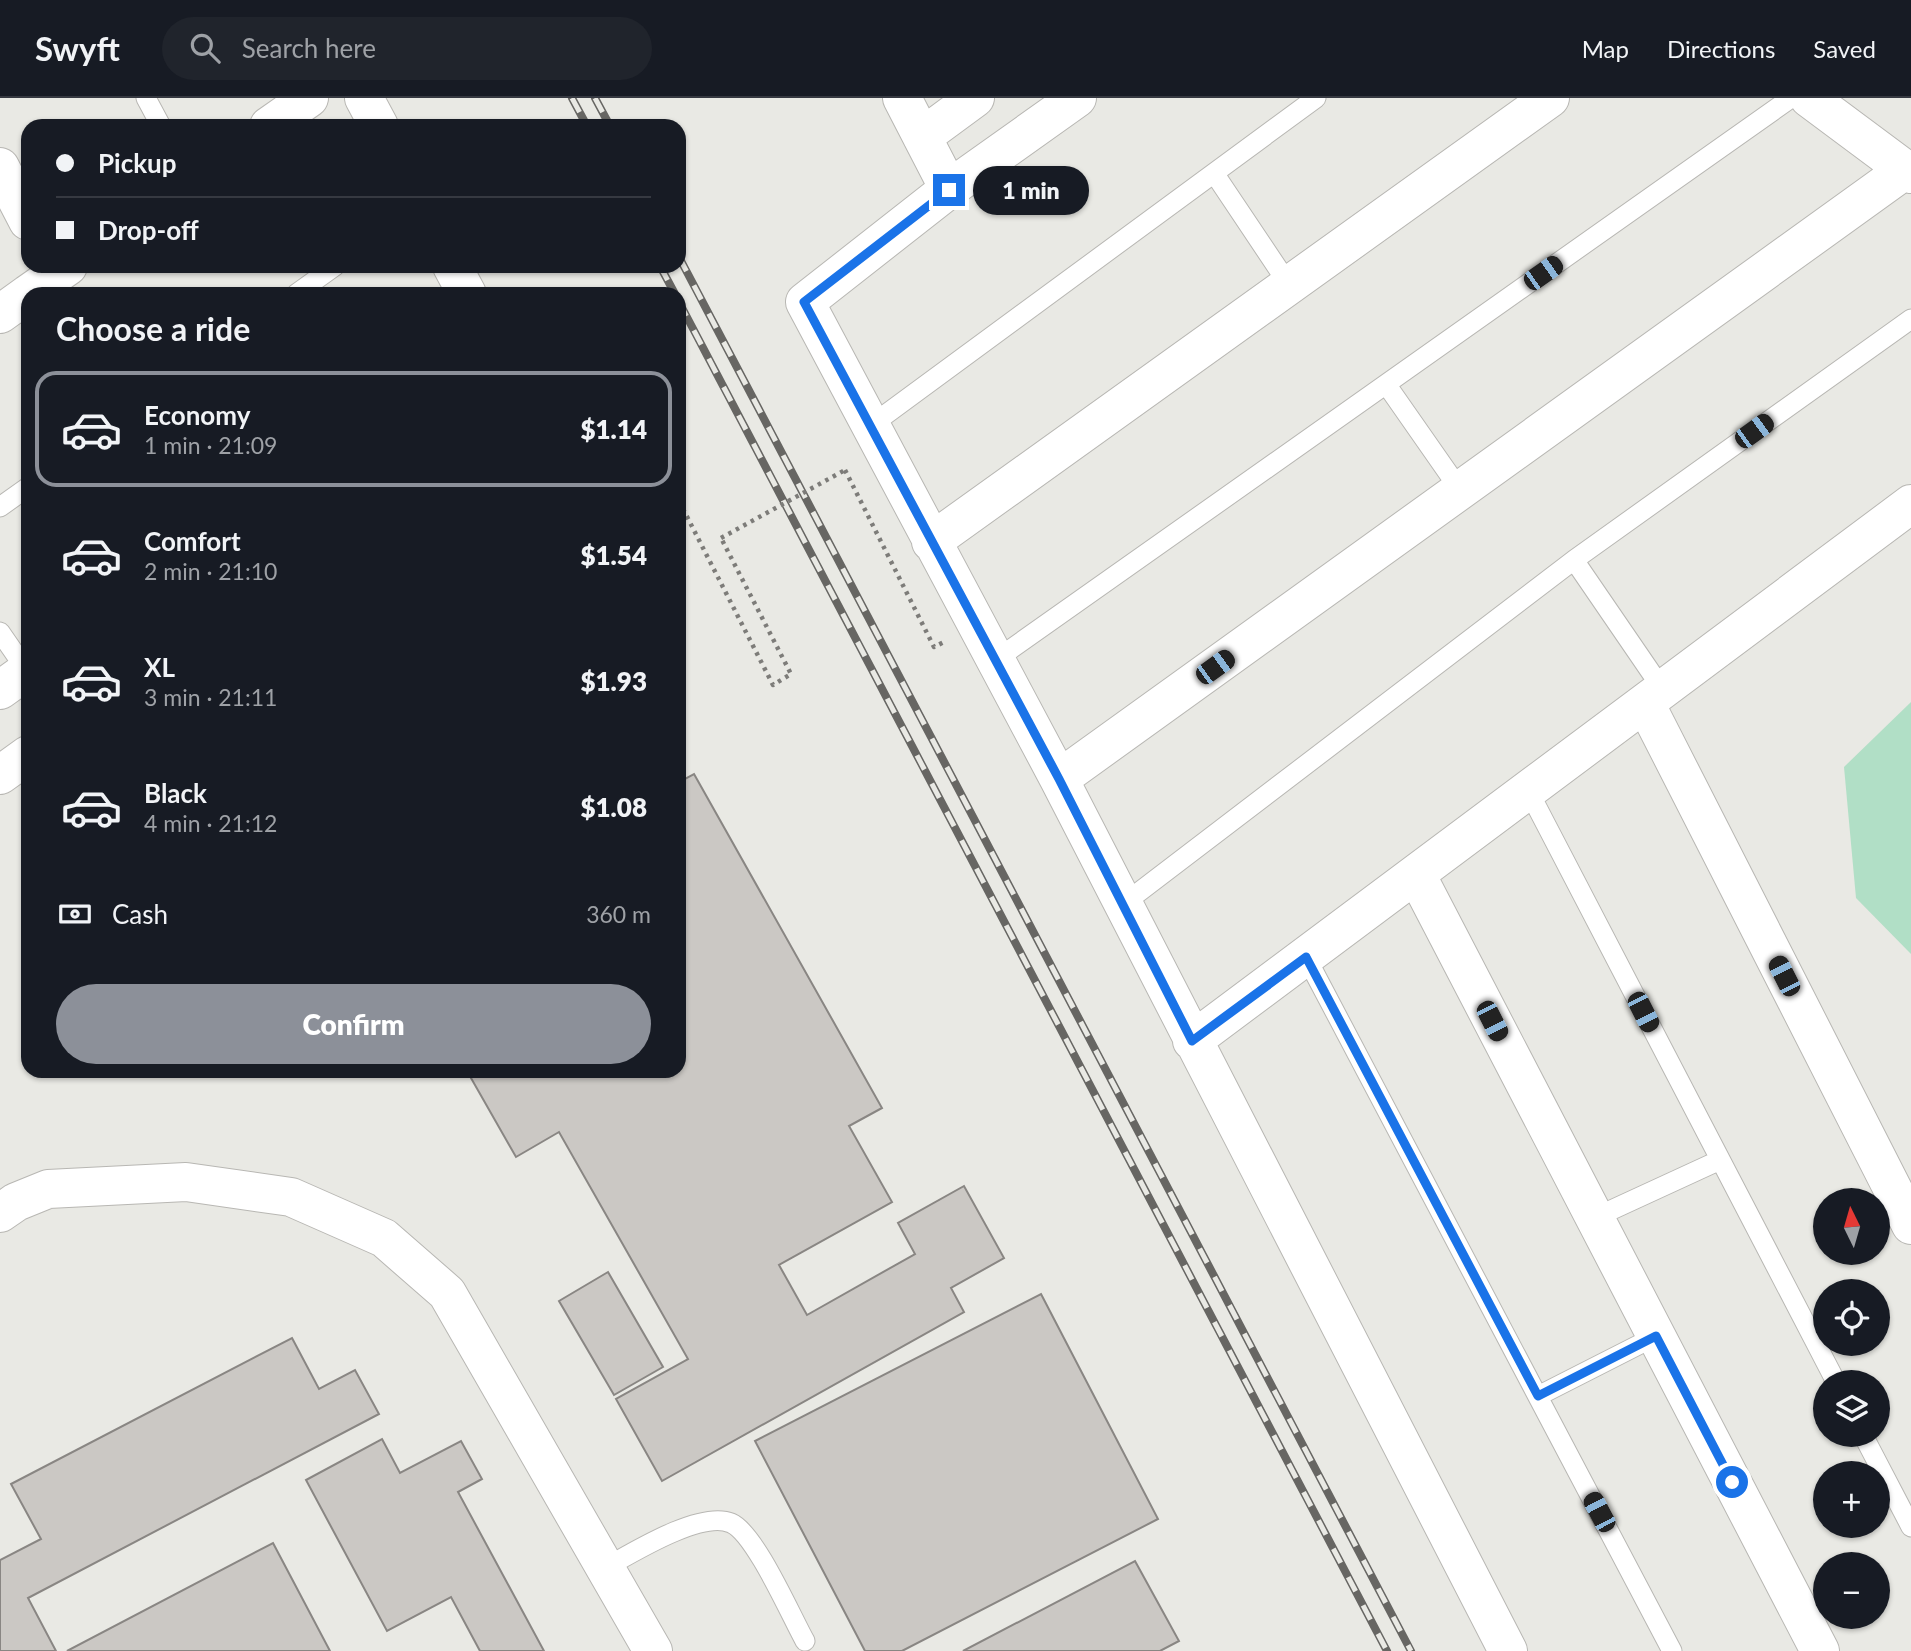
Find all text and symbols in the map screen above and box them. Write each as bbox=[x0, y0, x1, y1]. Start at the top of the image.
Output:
search box bbox=[162, 17, 652, 80]
text: Swyft bbox=[35, 28, 120, 68]
icon: search bbox=[186, 29, 224, 67]
text: Search here bbox=[242, 32, 376, 64]
text: Map bbox=[1582, 34, 1629, 63]
text: Directions bbox=[1667, 34, 1775, 63]
text: Saved bbox=[1813, 34, 1876, 63]
text: Pickup bbox=[98, 147, 177, 179]
callout: 1 min bbox=[974, 166, 1089, 214]
route end bbox=[933, 174, 965, 206]
text: 1 min bbox=[1002, 176, 1060, 204]
text: Drop-off bbox=[98, 214, 199, 246]
car bbox=[1520, 252, 1567, 294]
text: Choose a ride bbox=[56, 309, 250, 348]
icon: car bbox=[60, 398, 123, 461]
text: Economy bbox=[144, 399, 250, 431]
car bbox=[1731, 410, 1778, 452]
text: $1.14 bbox=[580, 413, 647, 445]
text: 1 min · 21:09 bbox=[144, 431, 277, 459]
icon: car bbox=[60, 524, 123, 587]
text: Comfort bbox=[144, 525, 241, 557]
text: $1.54 bbox=[580, 539, 647, 571]
text: 2 min · 21:10 bbox=[144, 557, 277, 585]
car bbox=[1192, 646, 1239, 688]
icon: car bbox=[60, 650, 123, 713]
text: XL bbox=[144, 651, 175, 683]
text: $1.93 bbox=[580, 665, 647, 697]
text: 3 min · 21:11 bbox=[144, 683, 277, 711]
icon: car bbox=[60, 776, 123, 839]
text: Black bbox=[144, 777, 207, 809]
text: $1.08 bbox=[580, 791, 647, 823]
text: 4 min · 21:12 bbox=[144, 809, 277, 837]
icon: cash bbox=[56, 895, 94, 933]
text: Cash bbox=[112, 898, 168, 930]
text: 360 m bbox=[586, 900, 651, 928]
car bbox=[1766, 953, 1803, 999]
button: Confirm bbox=[56, 984, 651, 1064]
car bbox=[1625, 989, 1662, 1035]
car bbox=[1474, 998, 1511, 1044]
north arrow bbox=[1813, 1188, 1890, 1265]
map controls bbox=[1813, 1188, 1890, 1629]
button: locate bbox=[1813, 1279, 1890, 1356]
button: layers bbox=[1813, 1370, 1890, 1447]
button: + bbox=[1813, 1461, 1890, 1538]
route start bbox=[1716, 1466, 1748, 1498]
car bbox=[1580, 1489, 1619, 1535]
button: − bbox=[1813, 1552, 1890, 1629]

